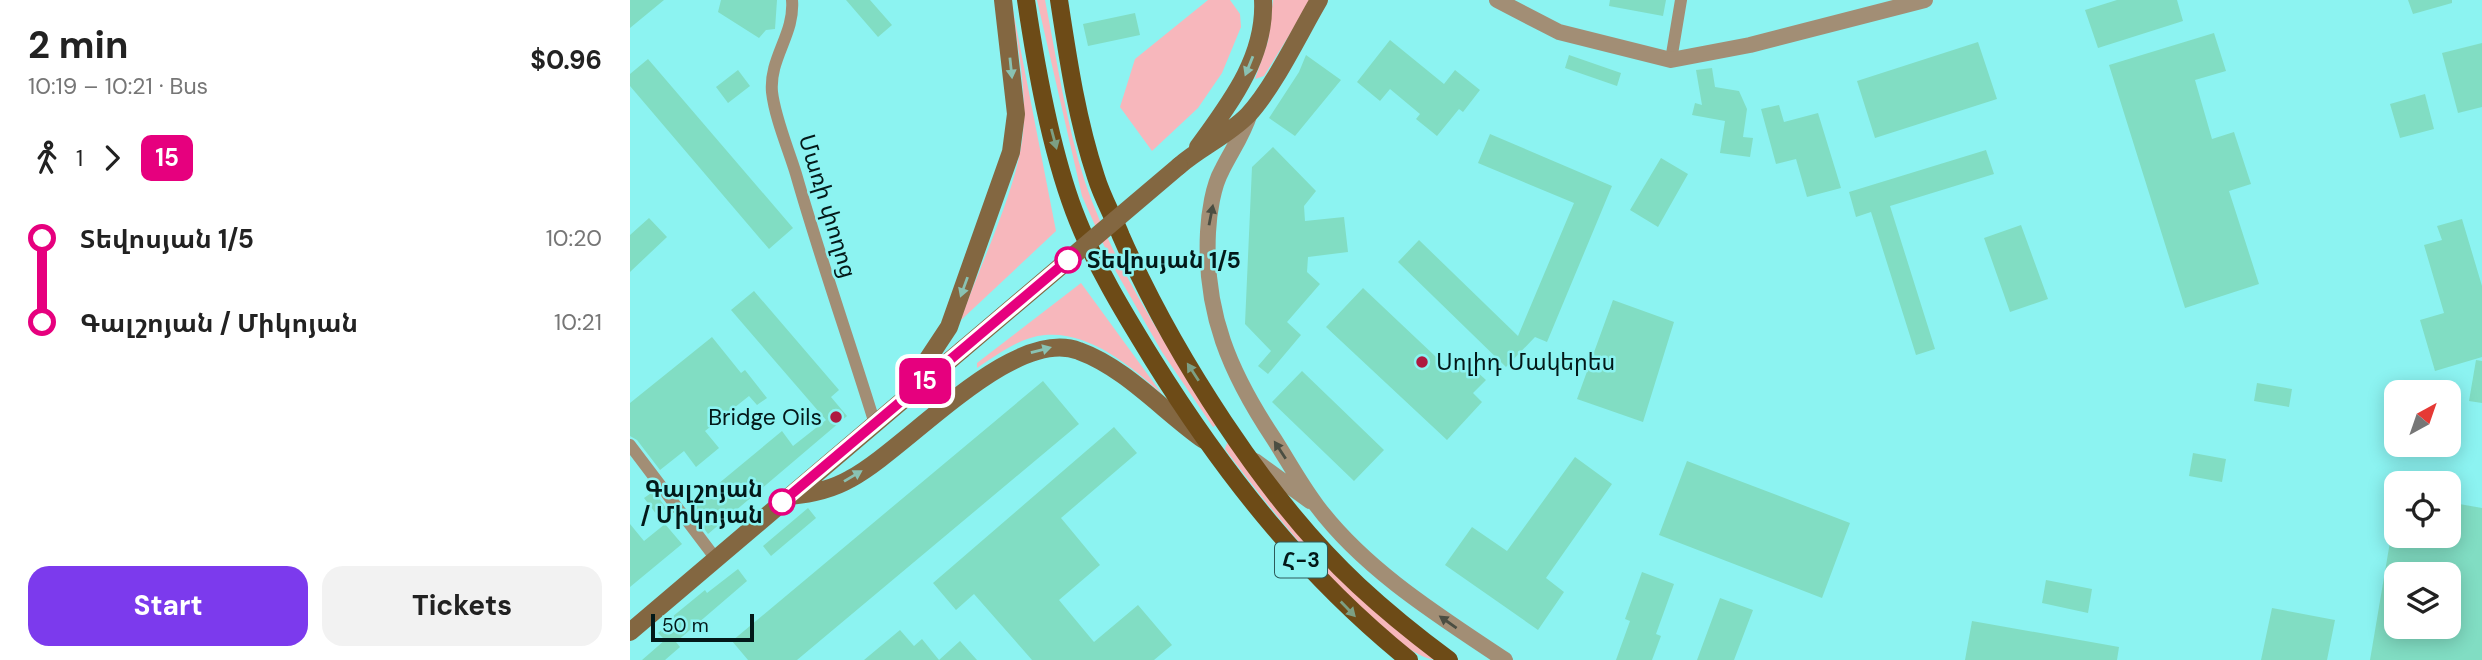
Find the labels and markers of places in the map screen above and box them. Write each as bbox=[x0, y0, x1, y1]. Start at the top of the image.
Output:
place label: Տեվոսյան 1/5 bbox=[1087, 245, 1241, 275]
marker: Տեվոսյան 1/5 bbox=[1055, 247, 1081, 273]
place label: Սոլիդ Մակերես bbox=[1436, 347, 1615, 377]
marker: Սոլիդ Մակերես bbox=[1414, 354, 1430, 370]
place label: Bridge Oils bbox=[708, 402, 822, 432]
marker: Bridge Oils bbox=[828, 409, 844, 425]
place label: Գալշոյան / Միկոյան bbox=[641, 474, 763, 530]
marker: Գալշոյան / Միկոյան bbox=[769, 489, 795, 515]

